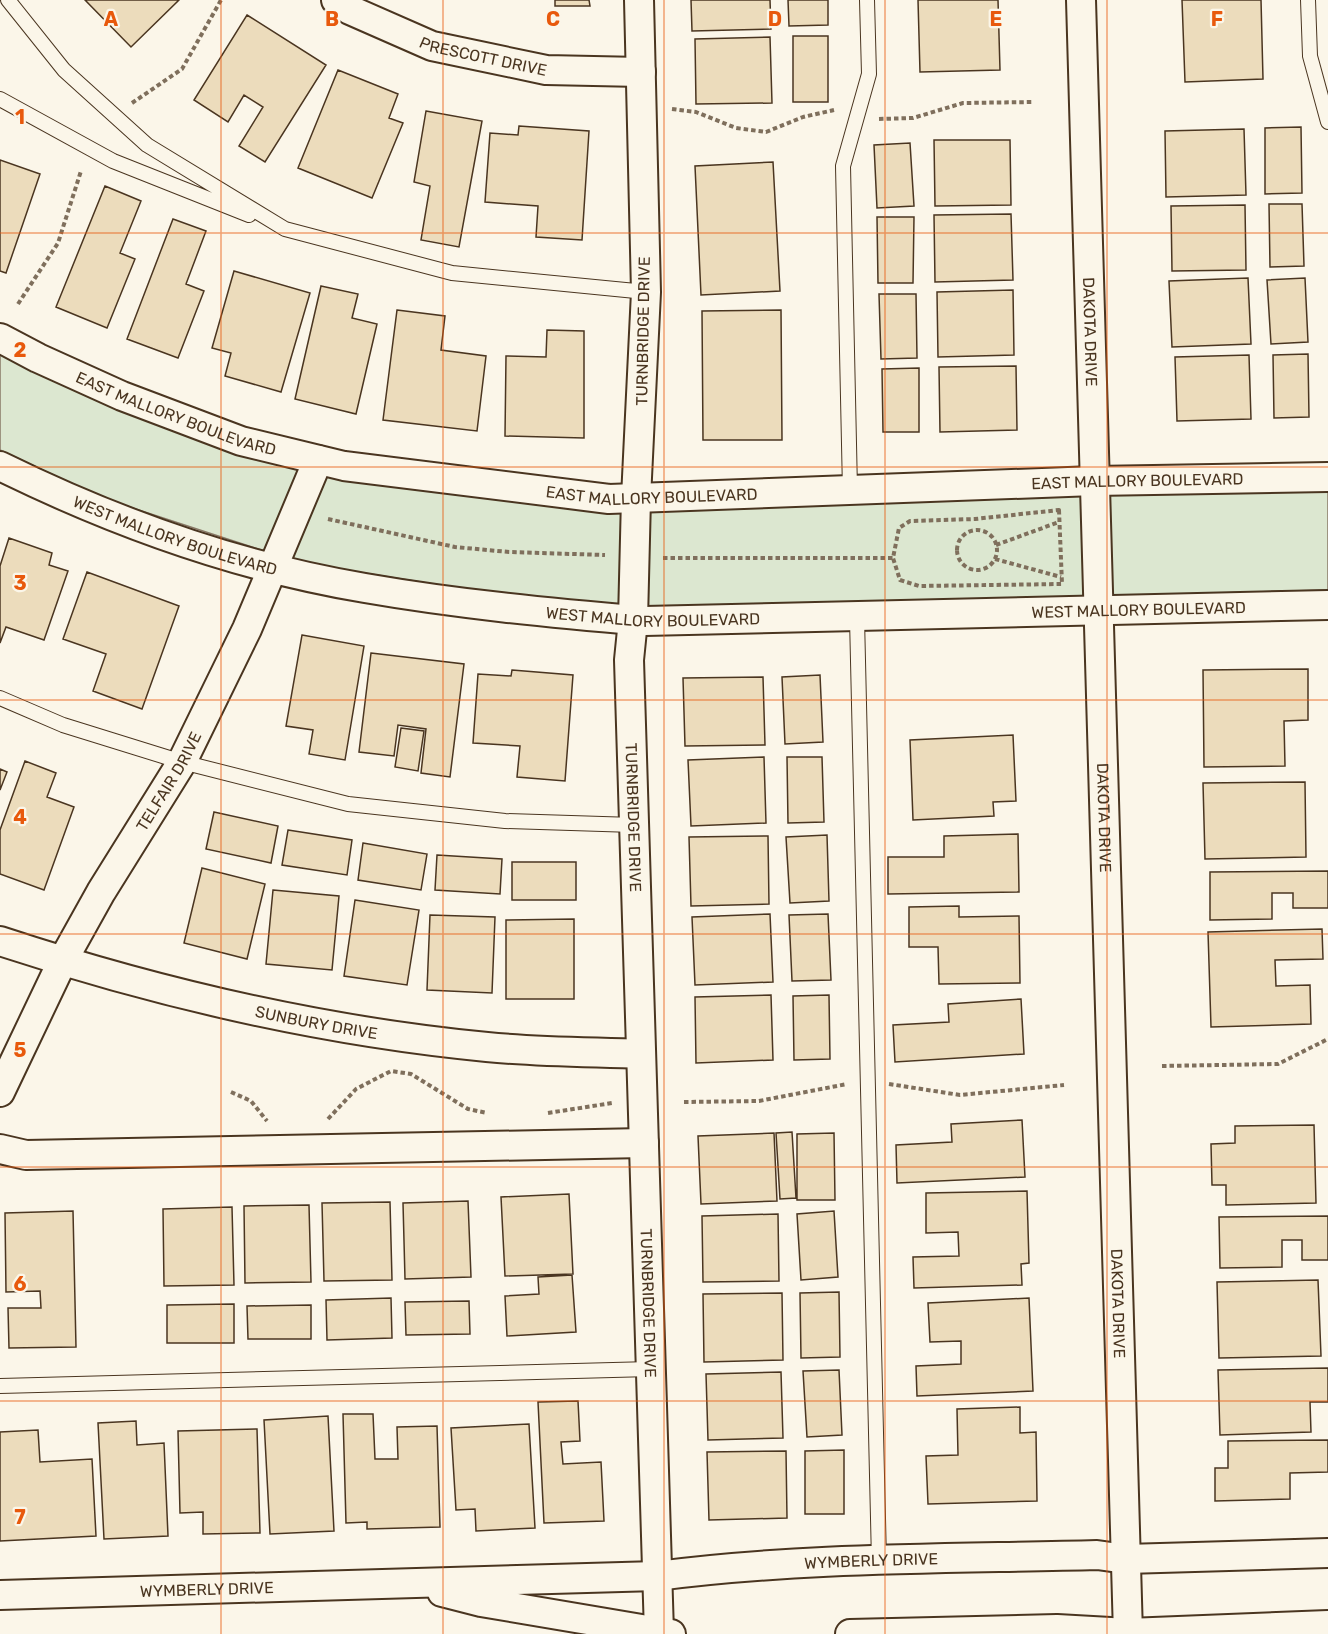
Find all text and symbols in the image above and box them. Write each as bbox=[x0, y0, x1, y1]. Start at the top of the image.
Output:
text: A bbox=[104, 7, 119, 31]
text: B bbox=[325, 7, 339, 31]
text: C bbox=[546, 7, 560, 31]
text: D bbox=[768, 7, 782, 31]
text: E bbox=[990, 7, 1002, 31]
text: F bbox=[1211, 7, 1223, 31]
street label: PRESCOTT DRIVE bbox=[417, 32, 549, 79]
text: 1 bbox=[15, 105, 25, 129]
street label: TURNBRIDGE DRIVE bbox=[632, 256, 654, 406]
street label: DAKOTA DRIVE bbox=[1079, 277, 1102, 387]
text: 2 bbox=[14, 338, 27, 362]
street label: EAST MALLORY BOULEVARD bbox=[73, 367, 278, 459]
street label: EAST MALLORY BOULEVARD bbox=[1031, 469, 1244, 493]
street label: EAST MALLORY BOULEVARD bbox=[545, 482, 758, 509]
street label: WEST MALLORY BOULEVARD bbox=[71, 491, 279, 579]
text: 3 bbox=[13, 571, 27, 595]
street label: WEST MALLORY BOULEVARD bbox=[1031, 597, 1246, 621]
street label: WEST MALLORY BOULEVARD bbox=[545, 602, 760, 631]
street label: TELFAIR DRIVE bbox=[132, 728, 205, 834]
street label: TURNBRIDGE DRIVE bbox=[622, 742, 646, 892]
street label: DAKOTA DRIVE bbox=[1093, 763, 1116, 873]
text: 4 bbox=[13, 805, 27, 829]
street label: SUNBURY DRIVE bbox=[253, 1001, 379, 1043]
text: 5 bbox=[14, 1038, 27, 1062]
street label: TURNBRIDGE DRIVE bbox=[637, 1228, 661, 1378]
street label: DAKOTA DRIVE bbox=[1107, 1248, 1130, 1359]
text: 6 bbox=[13, 1272, 27, 1296]
text: 7 bbox=[14, 1505, 26, 1529]
street label: WYMBERLY DRIVE bbox=[804, 1549, 938, 1572]
street label: WYMBERLY DRIVE bbox=[140, 1578, 274, 1600]

